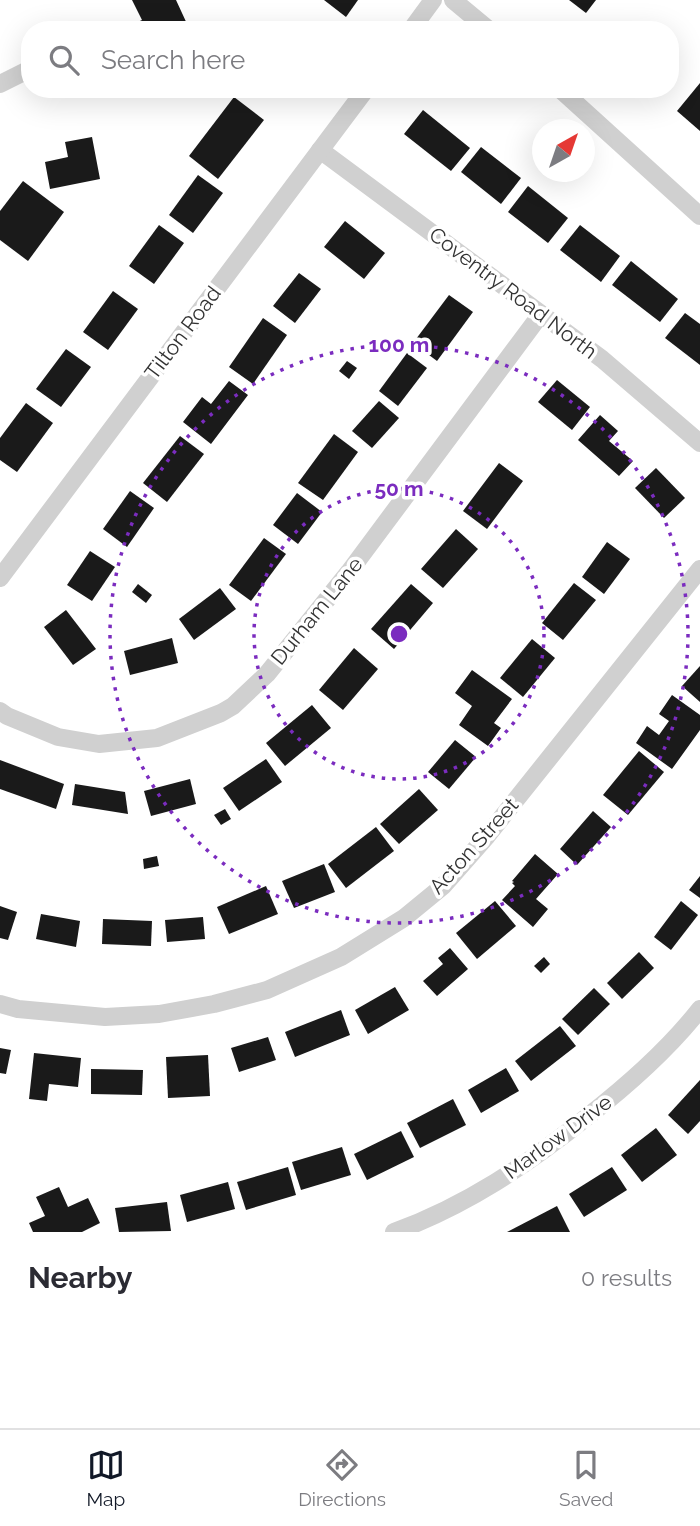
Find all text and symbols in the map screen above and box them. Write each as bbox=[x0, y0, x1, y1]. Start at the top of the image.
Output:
search box bbox=[21, 21, 679, 98]
icon: search bbox=[45, 41, 83, 79]
text: Search here bbox=[101, 45, 245, 75]
north arrow bbox=[532, 119, 595, 182]
street label: Coventry Road North bbox=[425, 221, 602, 364]
street label: Tilton Road bbox=[139, 281, 226, 384]
text: 100 m bbox=[369, 332, 429, 357]
text: 50 m bbox=[374, 476, 424, 501]
street label: Durham Lane bbox=[266, 552, 368, 670]
centre of rings bbox=[387, 622, 411, 646]
street label: Acton Street bbox=[424, 792, 523, 899]
street label: Marlow Drive bbox=[499, 1089, 616, 1184]
text: Nearby bbox=[28, 1260, 132, 1295]
text: 0 results bbox=[581, 1264, 672, 1291]
tab: Map bbox=[87, 1446, 125, 1510]
tab: Directions bbox=[298, 1446, 386, 1510]
tab: Saved bbox=[559, 1446, 613, 1510]

